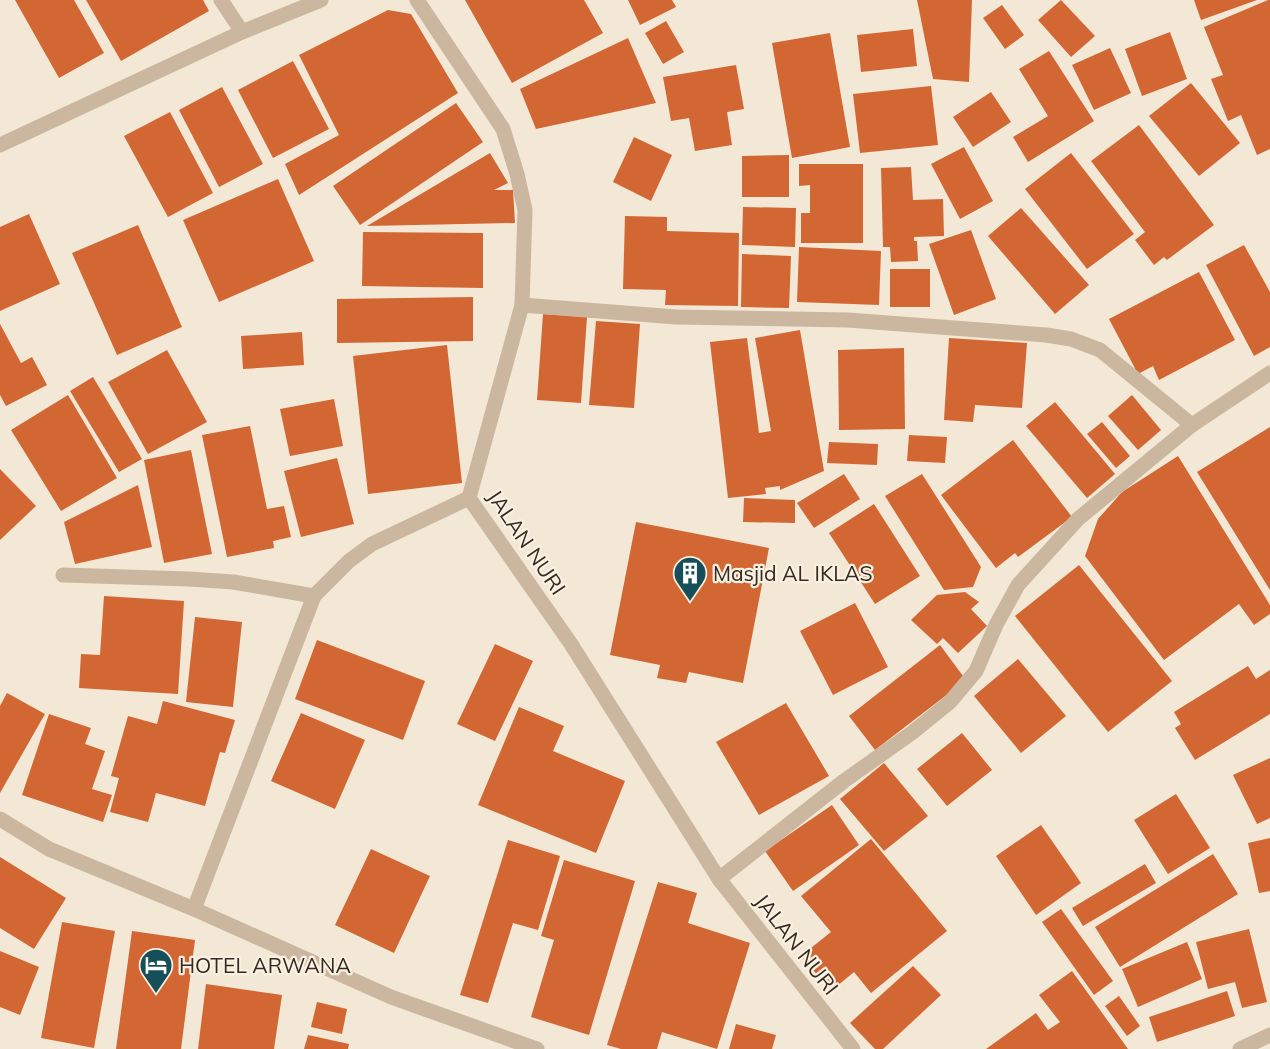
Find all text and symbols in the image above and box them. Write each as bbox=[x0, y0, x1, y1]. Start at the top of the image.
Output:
street label: JALAN NURI bbox=[482, 485, 572, 599]
building icon: Masjid AL IKLAS bbox=[672, 555, 708, 602]
place label: Masjid AL IKLAS bbox=[713, 560, 873, 586]
street label: JALAN NURI bbox=[750, 888, 844, 1000]
hotel icon: HOTEL ARWANA bbox=[138, 947, 174, 994]
place label: HOTEL ARWANA bbox=[179, 952, 351, 978]

